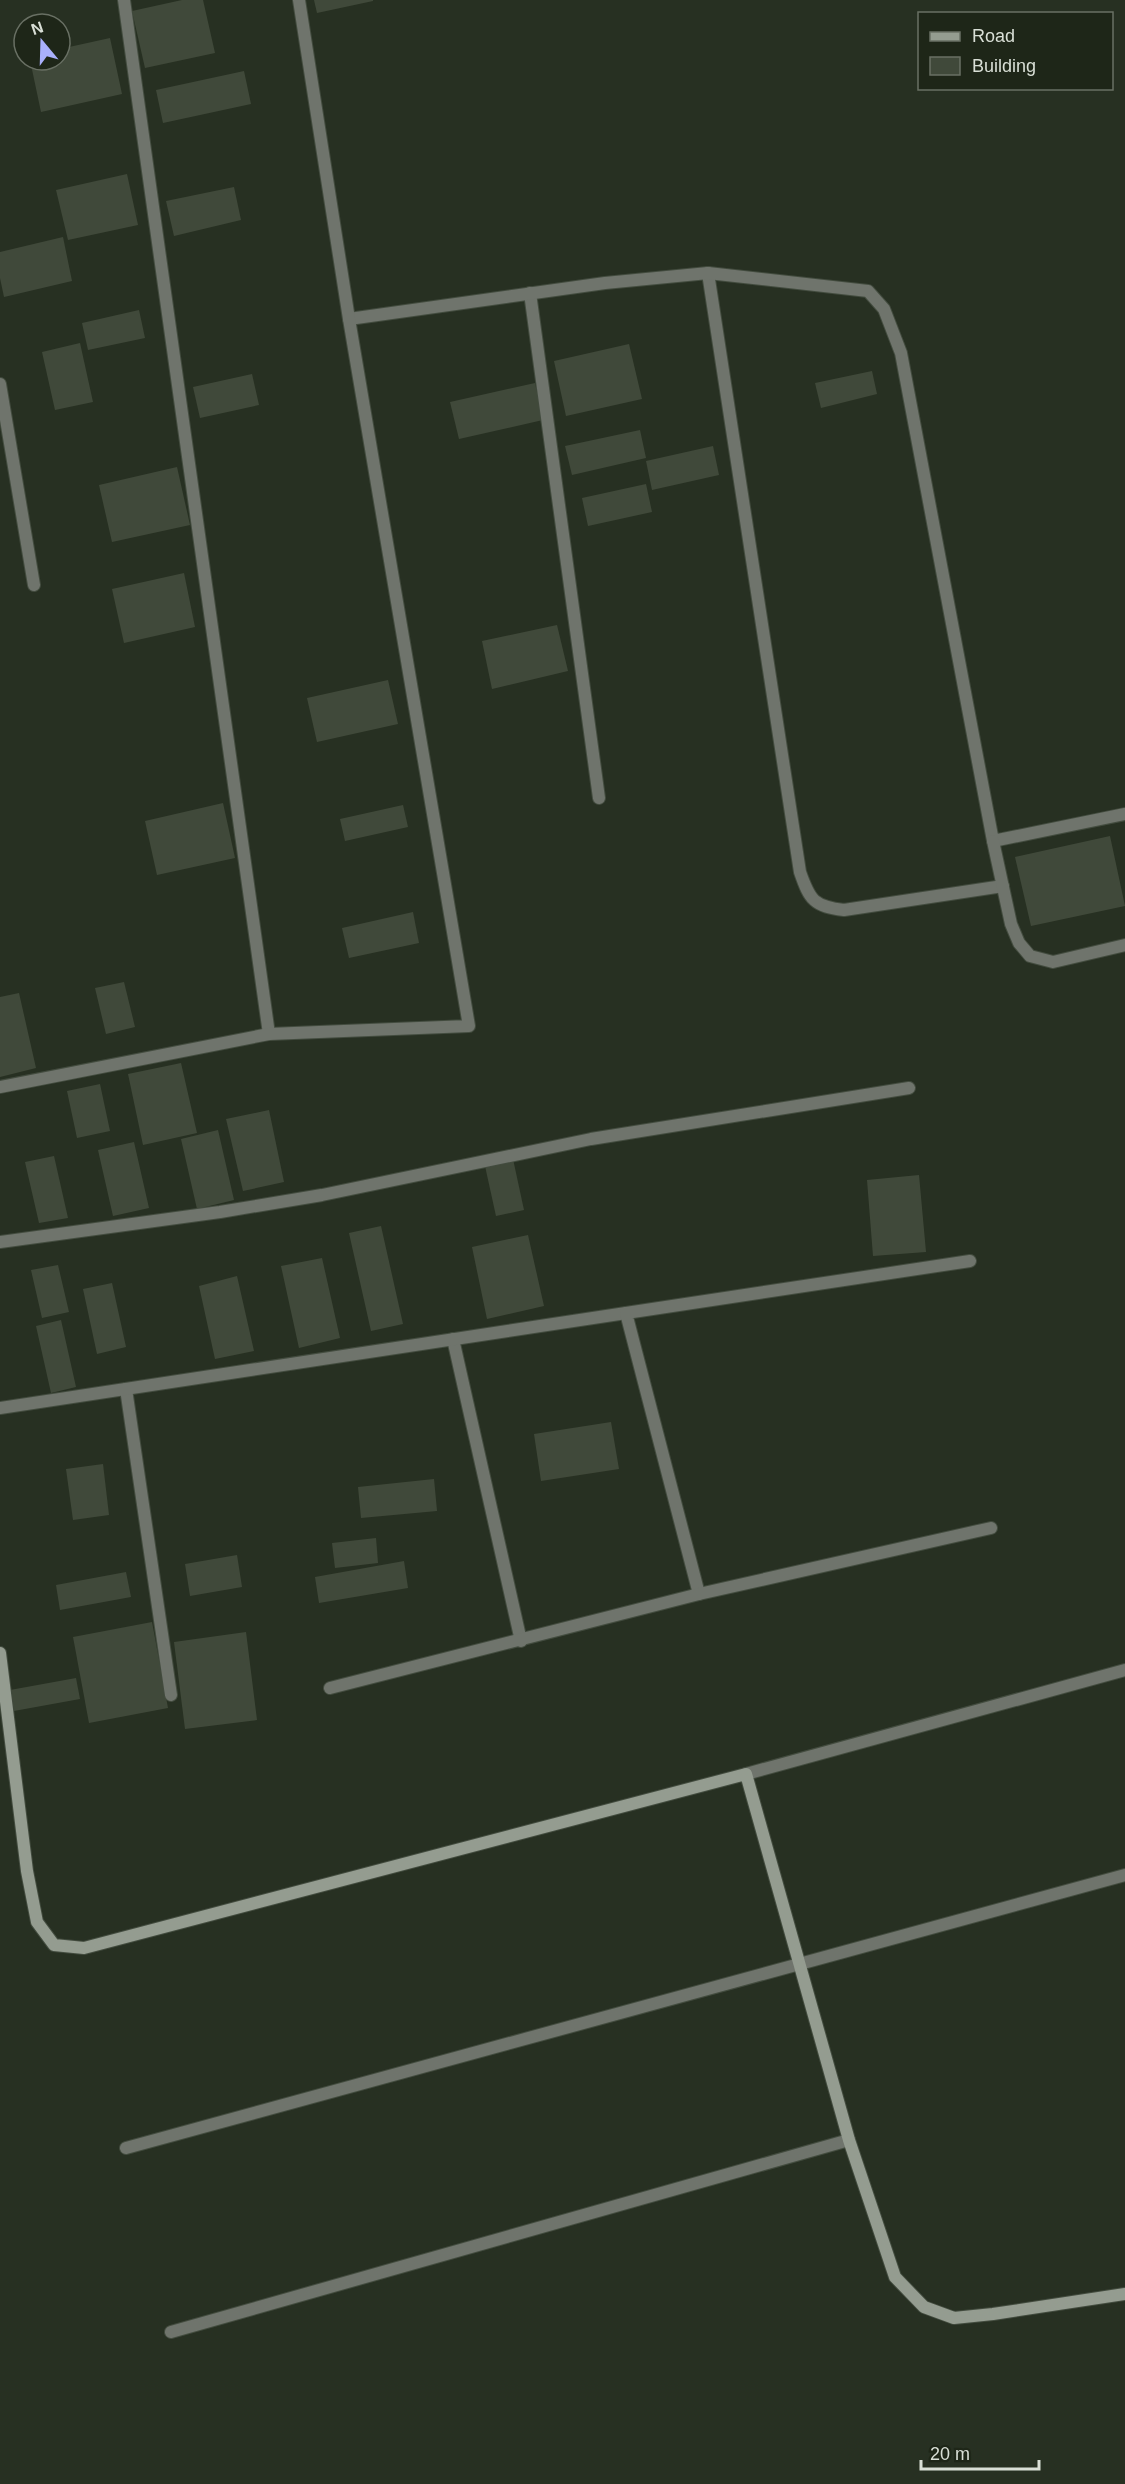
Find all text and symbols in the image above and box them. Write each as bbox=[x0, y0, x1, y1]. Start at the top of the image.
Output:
north arrow bbox=[12, 12, 72, 72]
legend bbox=[918, 12, 1113, 90]
text: N bbox=[29, 18, 46, 38]
text: Road bbox=[972, 26, 1015, 46]
text: Building bbox=[972, 56, 1036, 76]
scale bar bbox=[921, 2433, 1040, 2471]
text: 20 m bbox=[930, 2444, 970, 2464]

